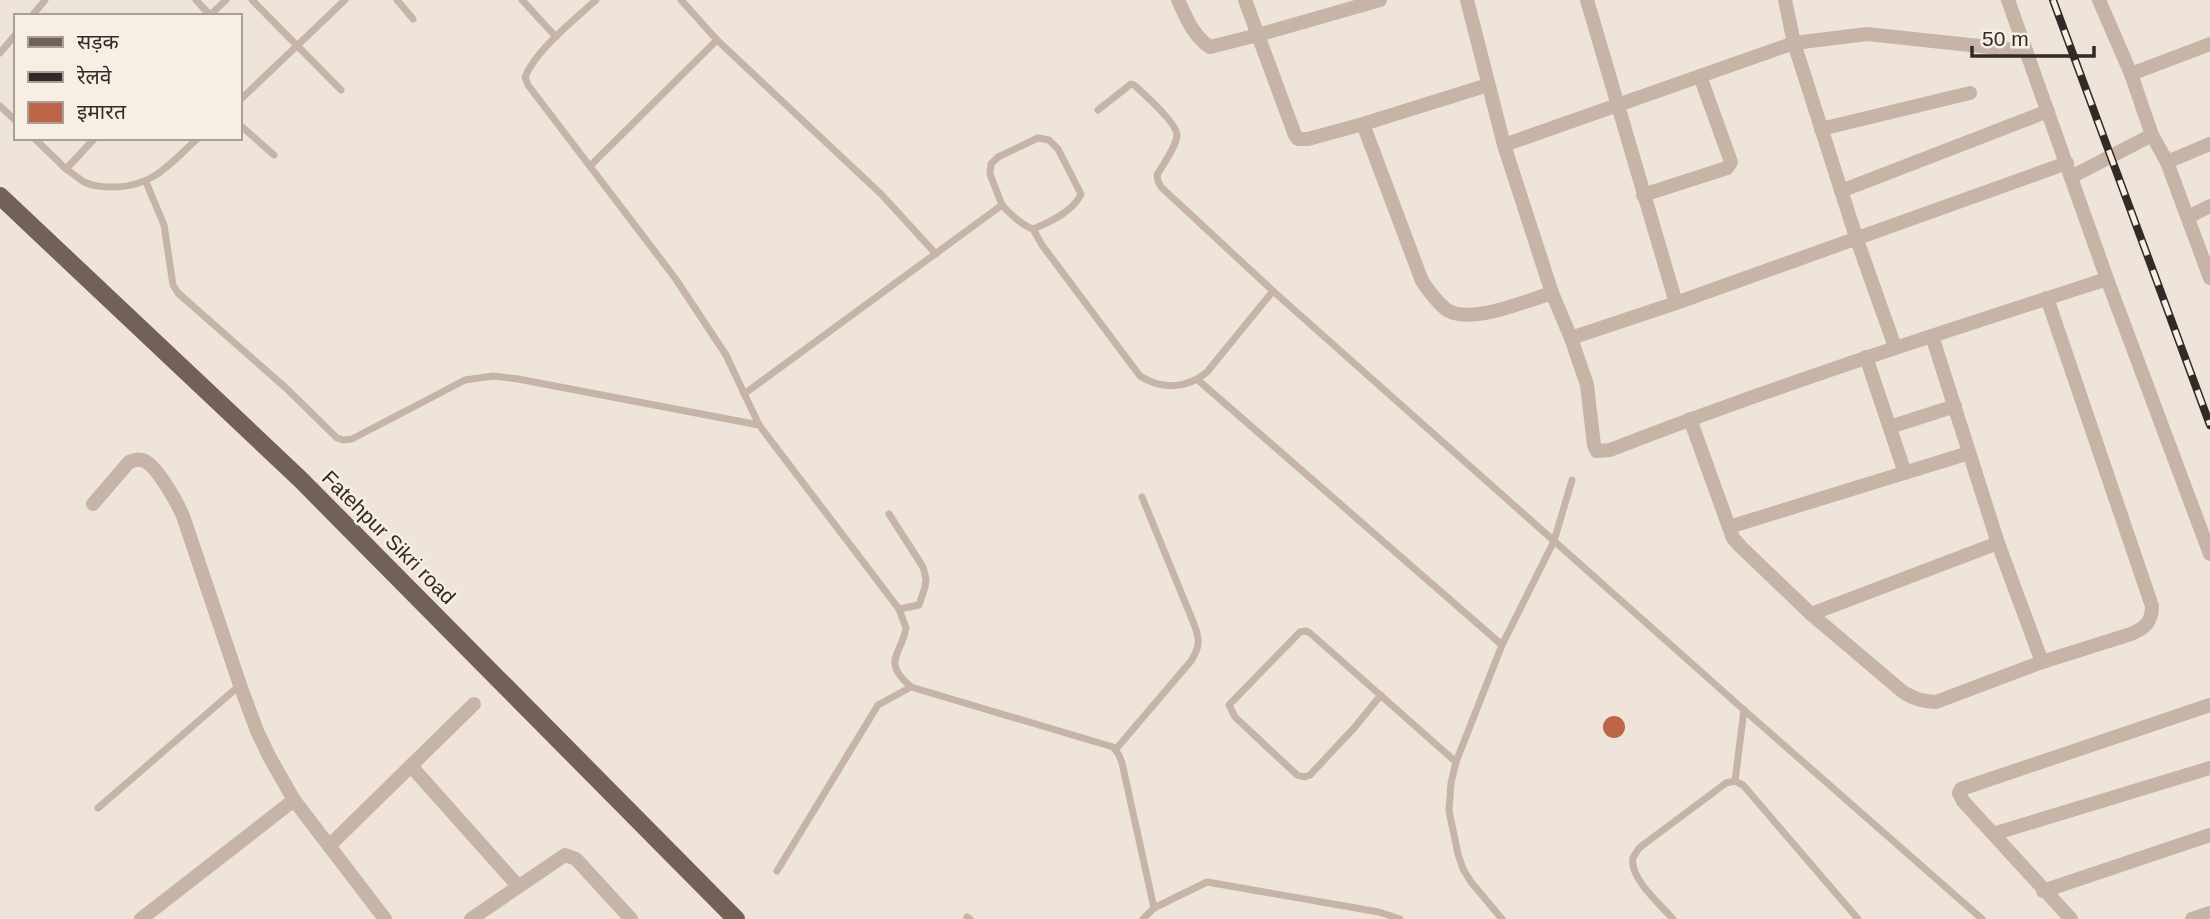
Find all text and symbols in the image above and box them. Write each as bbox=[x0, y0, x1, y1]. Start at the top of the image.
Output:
legend bbox=[14, 14, 242, 140]
scale bar bbox=[1972, 14, 2094, 58]
text: 50 m bbox=[1982, 27, 2029, 50]
text: सड़क bbox=[77, 30, 119, 53]
text: रेलवे bbox=[76, 65, 112, 88]
text: इमारत bbox=[77, 100, 127, 123]
street label: Fatehpur Sikri road bbox=[318, 466, 460, 608]

